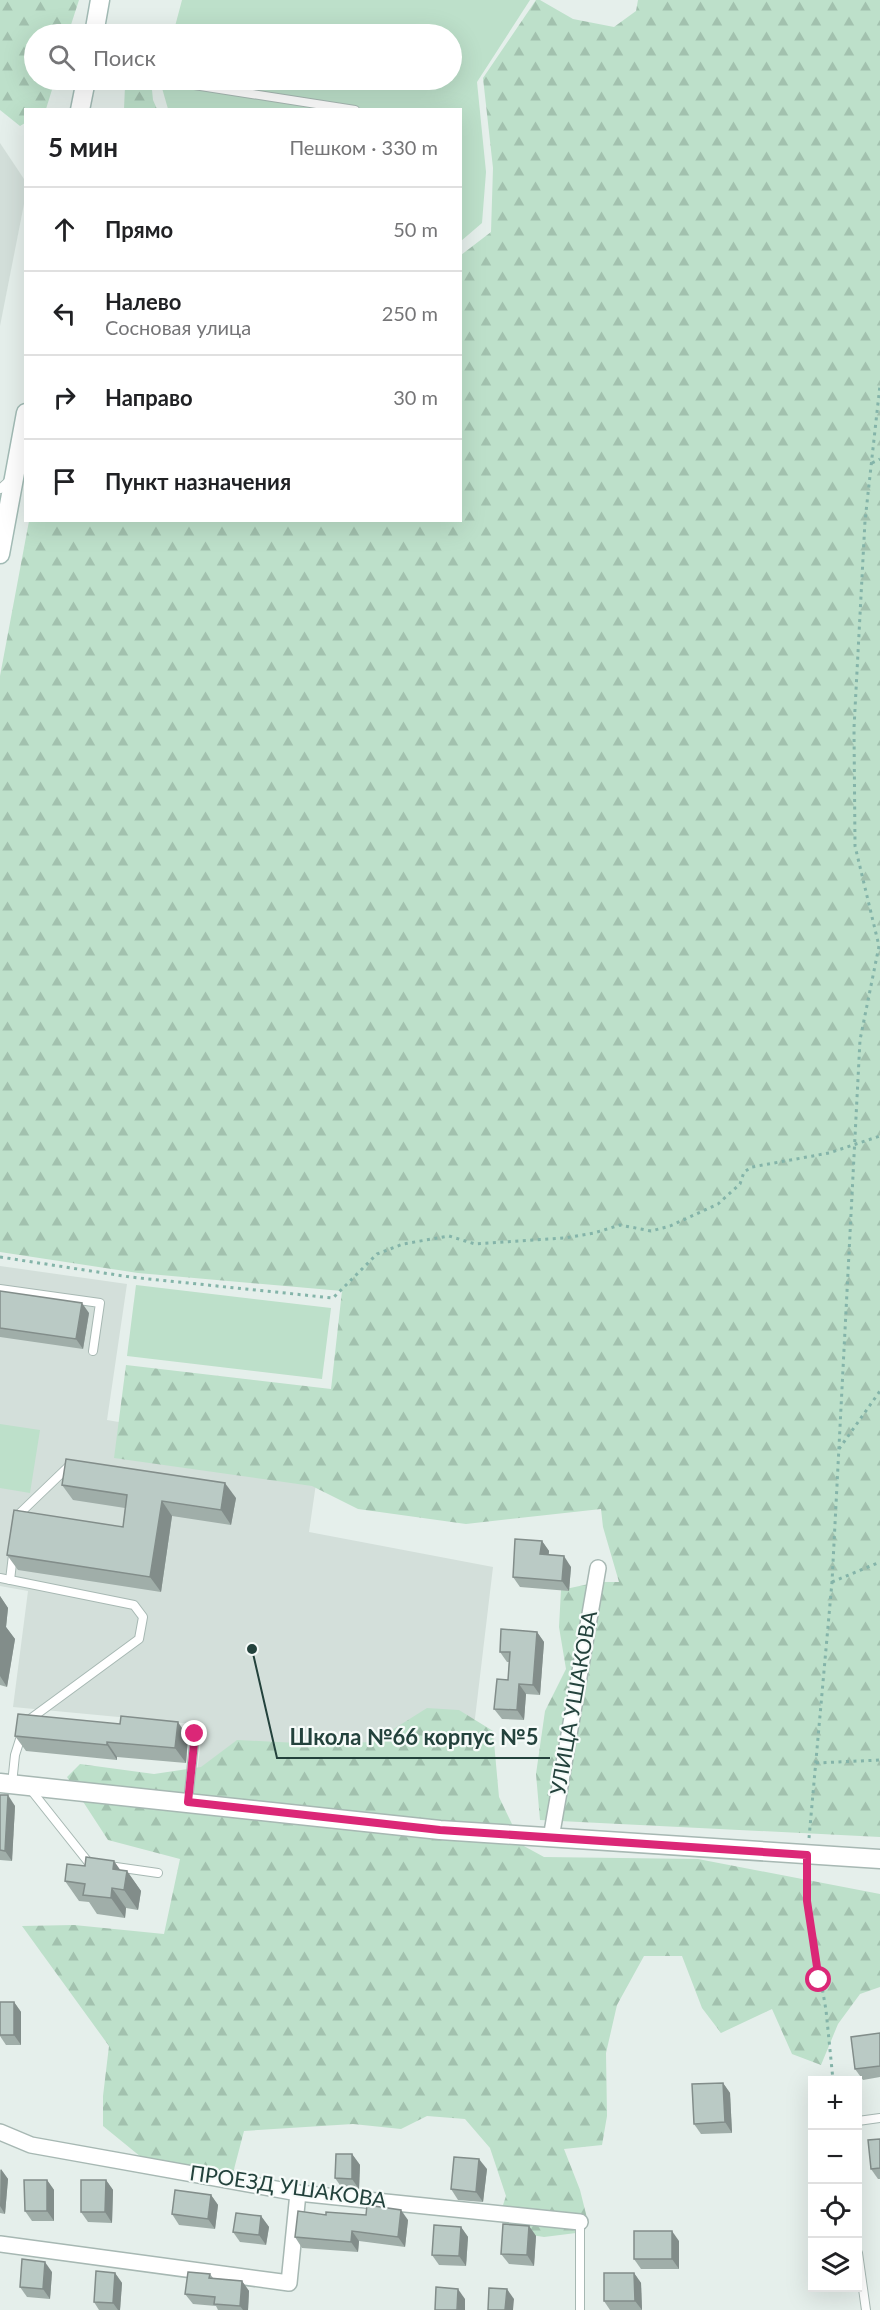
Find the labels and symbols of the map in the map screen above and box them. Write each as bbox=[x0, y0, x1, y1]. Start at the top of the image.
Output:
street label: УЛИЦА УШАКОВА bbox=[544, 1608, 601, 1797]
callout: Школа №66 корпус №5 bbox=[277, 1718, 550, 1758]
route end bbox=[181, 1720, 207, 1746]
text: Школа №66 корпус №5 bbox=[289, 1723, 539, 1750]
route start bbox=[805, 1966, 831, 1992]
street label: ПРОЕЗД УШАКОВА bbox=[188, 2159, 389, 2212]

